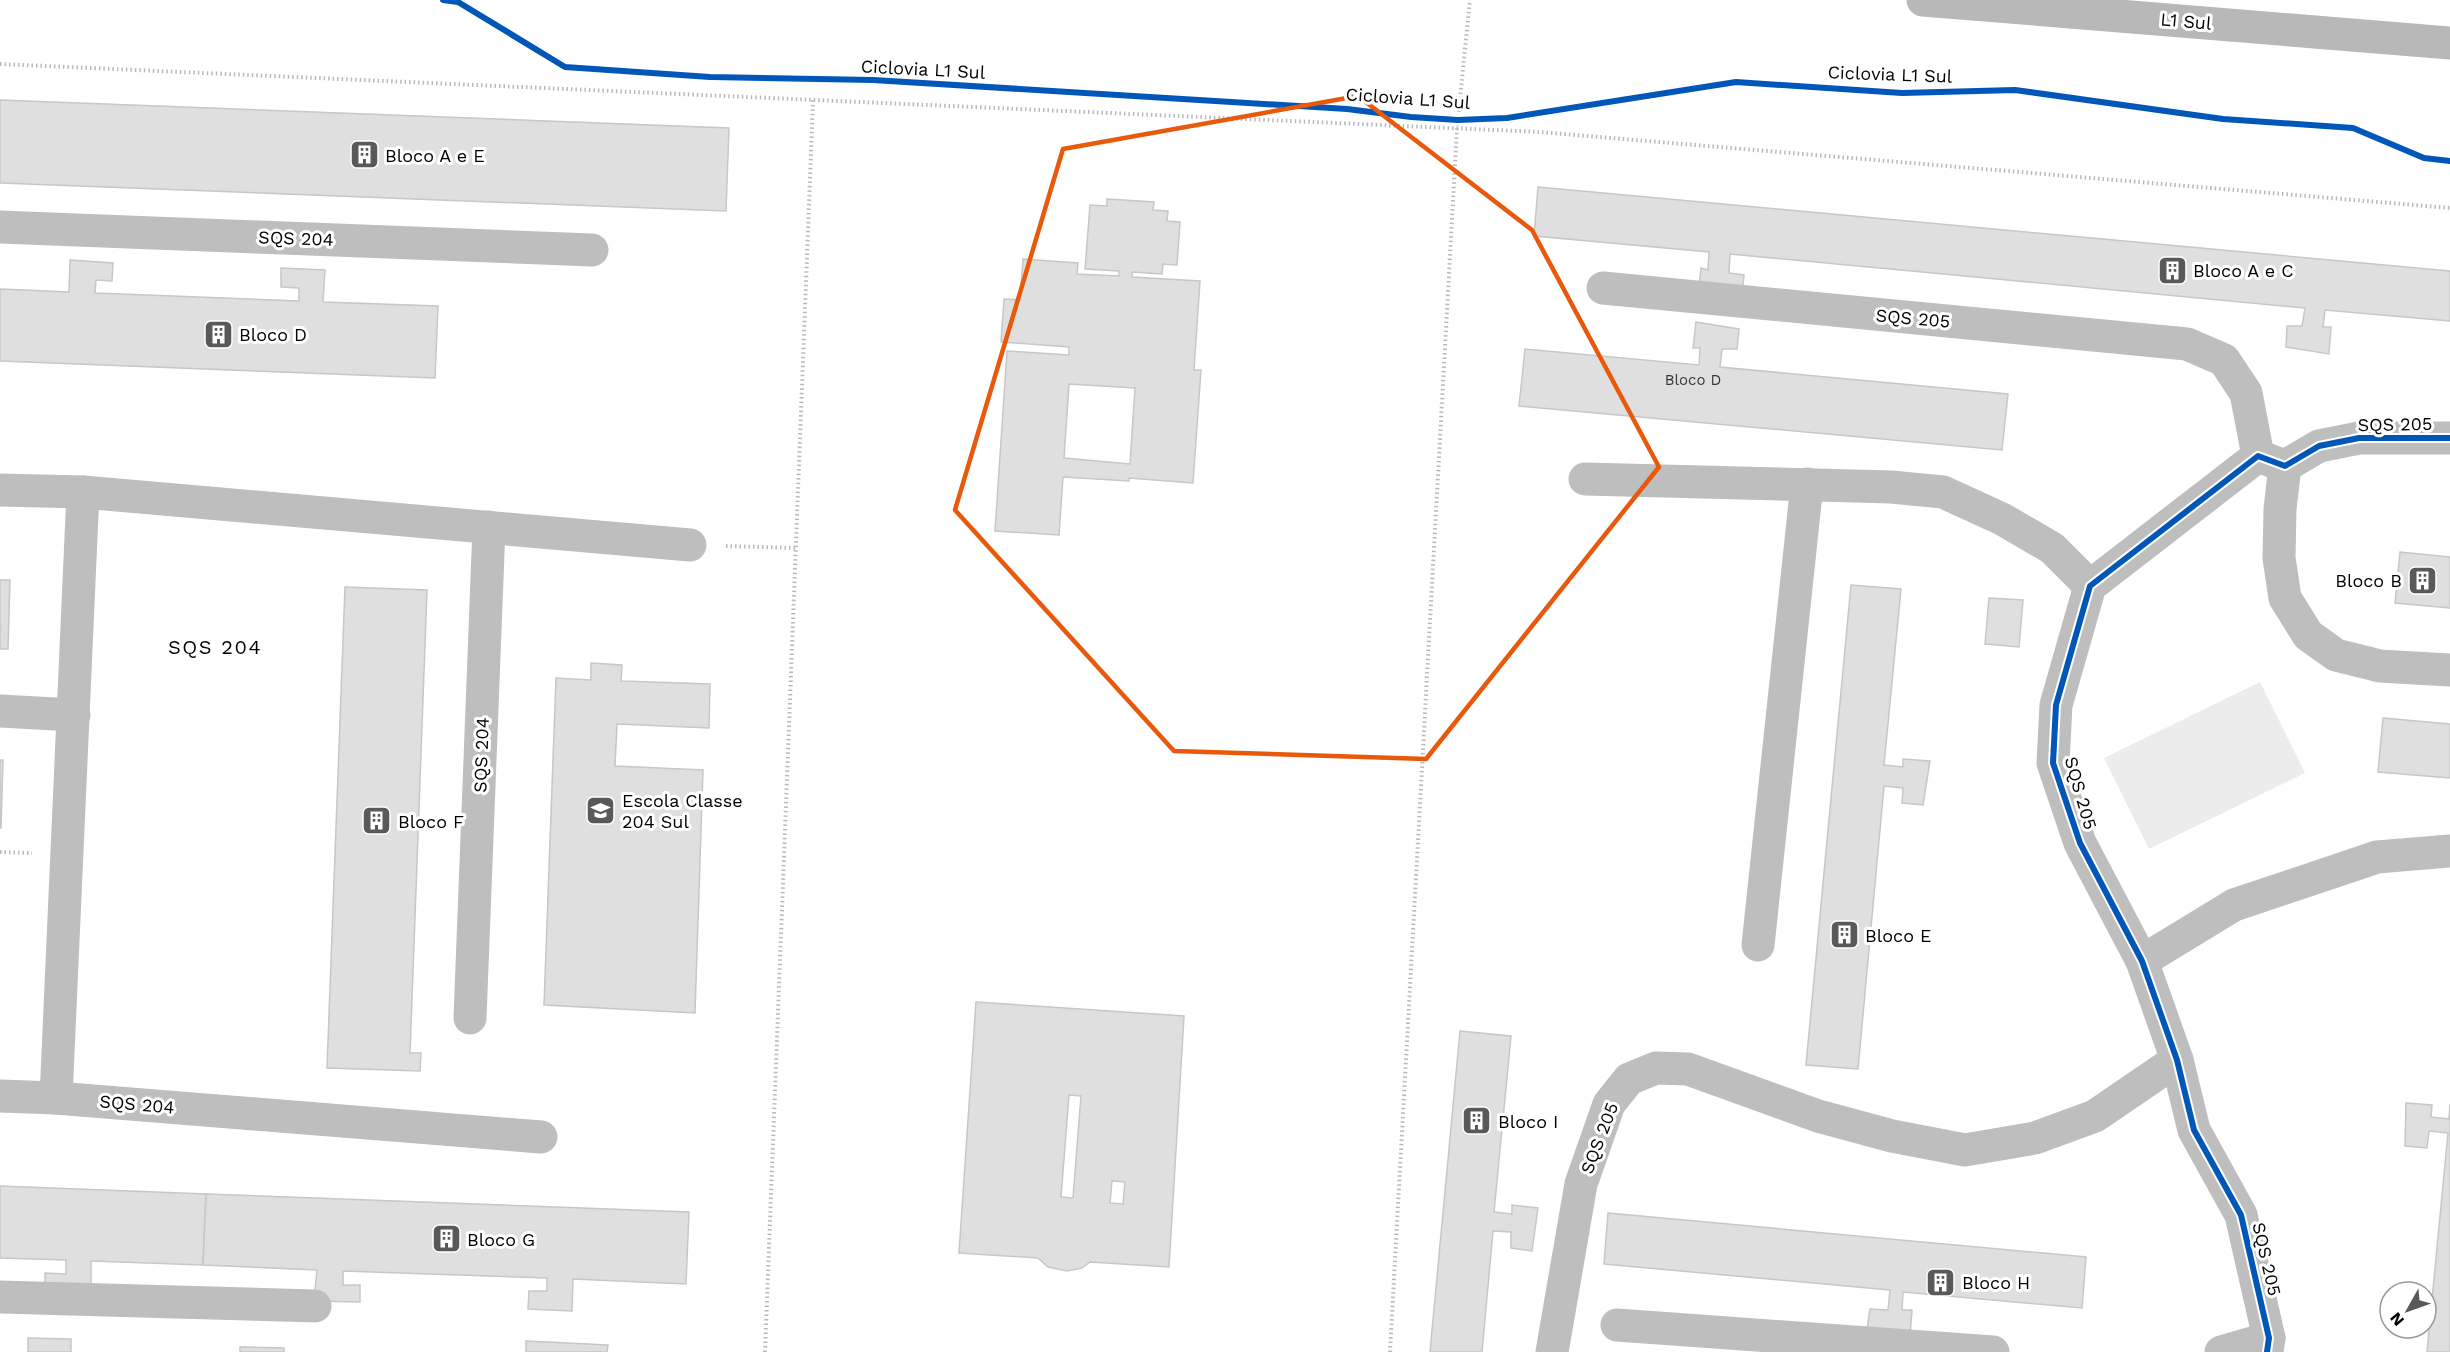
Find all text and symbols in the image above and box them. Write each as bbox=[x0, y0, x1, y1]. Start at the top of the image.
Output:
street label: L1 Sul bbox=[2160, 8, 2213, 34]
street label: Ciclovia L1 Sul bbox=[860, 55, 986, 83]
street label: Ciclovia L1 Sul bbox=[1827, 61, 1953, 87]
street label: Ciclovia L1 Sul bbox=[1345, 83, 1471, 113]
building icon: Bloco A e E bbox=[348, 139, 380, 171]
place label: Bloco A e E bbox=[385, 145, 485, 166]
street label: SQS 204 bbox=[258, 226, 334, 250]
building icon: Bloco A e C bbox=[2156, 254, 2188, 286]
place label: Bloco A e C bbox=[2193, 260, 2294, 281]
street label: SQS 205 bbox=[1875, 304, 1951, 332]
building icon: Bloco D bbox=[202, 318, 234, 350]
place label: Bloco D bbox=[239, 324, 307, 345]
house number: Bloco D bbox=[1665, 371, 1721, 389]
street label: SQS 205 bbox=[2357, 413, 2433, 435]
building icon: Bloco B bbox=[2407, 564, 2439, 596]
place label: Bloco B bbox=[2335, 570, 2402, 591]
district label: SQS 204 bbox=[168, 635, 262, 659]
street label: SQS 204 bbox=[469, 717, 493, 793]
street label: SQS 205 bbox=[2061, 754, 2101, 832]
place label: Escola Classe 204 Sul bbox=[622, 790, 743, 832]
school or university icon: Escola Classe 204 Sul bbox=[585, 794, 617, 826]
building icon: Bloco F bbox=[361, 805, 393, 837]
place label: Bloco F bbox=[398, 811, 464, 832]
building icon: Bloco E bbox=[1828, 919, 1860, 951]
place label: Bloco E bbox=[1865, 925, 1932, 946]
street label: SQS 204 bbox=[99, 1090, 175, 1118]
street label: SQS 205 bbox=[1576, 1099, 1622, 1177]
building icon: Bloco I bbox=[1461, 1105, 1493, 1137]
place label: Bloco I bbox=[1498, 1111, 1558, 1132]
street label: SQS 205 bbox=[2248, 1220, 2286, 1298]
building icon: Bloco G bbox=[430, 1223, 462, 1255]
place label: Bloco G bbox=[467, 1229, 535, 1250]
building icon: Bloco H bbox=[1925, 1266, 1957, 1298]
place label: Bloco H bbox=[1962, 1272, 2030, 1293]
north arrow bbox=[2378, 1280, 2438, 1340]
text: N bbox=[2386, 1309, 2408, 1330]

